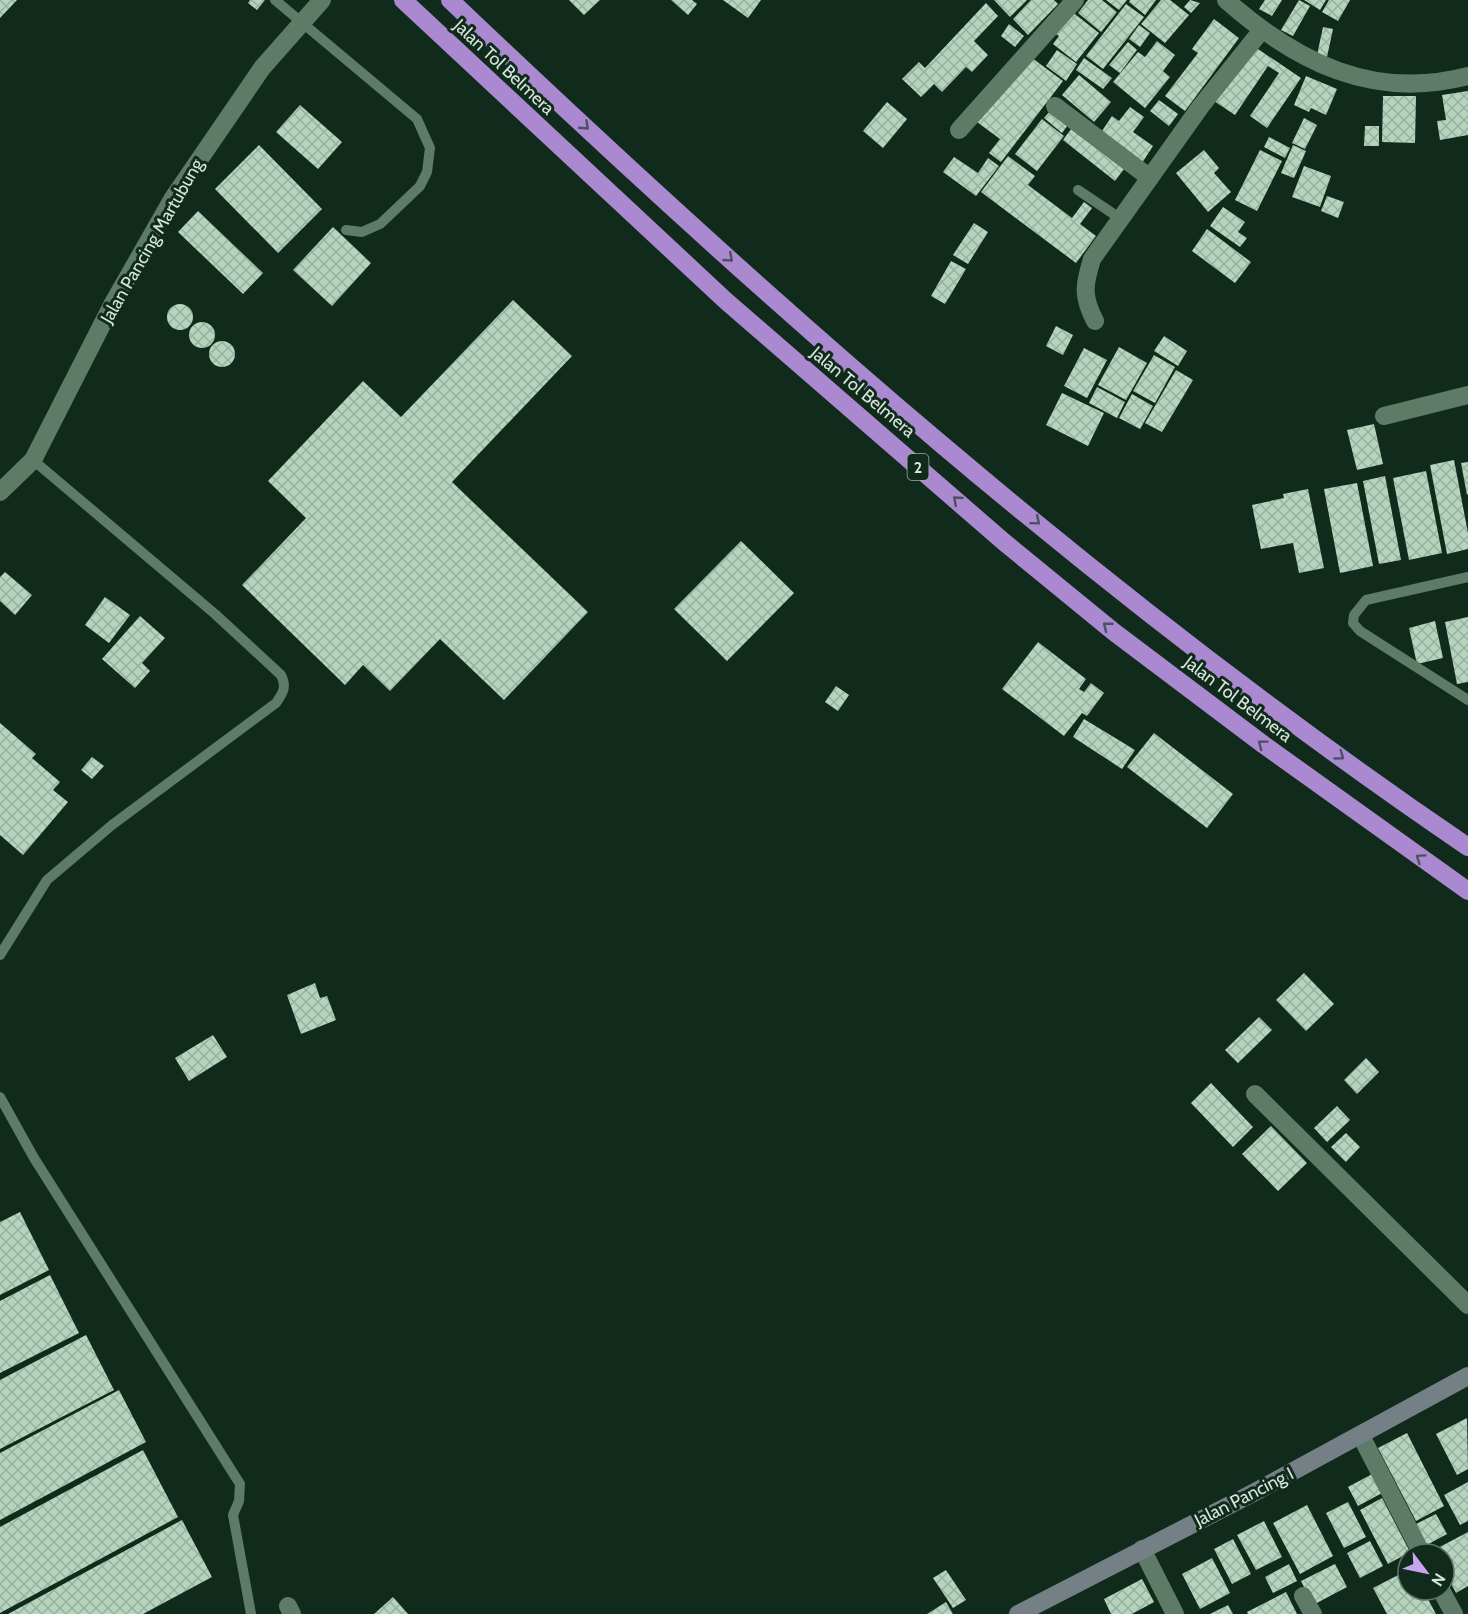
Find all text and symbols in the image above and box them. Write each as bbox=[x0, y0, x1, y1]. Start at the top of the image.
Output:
street label: Jalan Tol Belmera bbox=[448, 14, 559, 120]
one-way arrow bbox=[578, 119, 588, 130]
street label: Jalan Pancing Martubung bbox=[95, 154, 209, 328]
one-way arrow bbox=[722, 250, 733, 261]
street label: Jalan Tol Belmera bbox=[805, 341, 920, 442]
road number: 2 bbox=[908, 454, 928, 480]
one-way arrow bbox=[953, 497, 964, 508]
one-way arrow bbox=[1029, 514, 1040, 525]
one-way arrow bbox=[1103, 622, 1114, 633]
street label: Jalan Tol Belmera bbox=[1179, 651, 1297, 747]
one-way arrow bbox=[1258, 740, 1269, 751]
one-way arrow bbox=[1333, 749, 1344, 760]
one-way arrow bbox=[1415, 854, 1426, 865]
street label: Jalan Pancing I bbox=[1190, 1463, 1297, 1532]
north arrow bbox=[1396, 1542, 1456, 1602]
text: N bbox=[1427, 1570, 1449, 1590]

